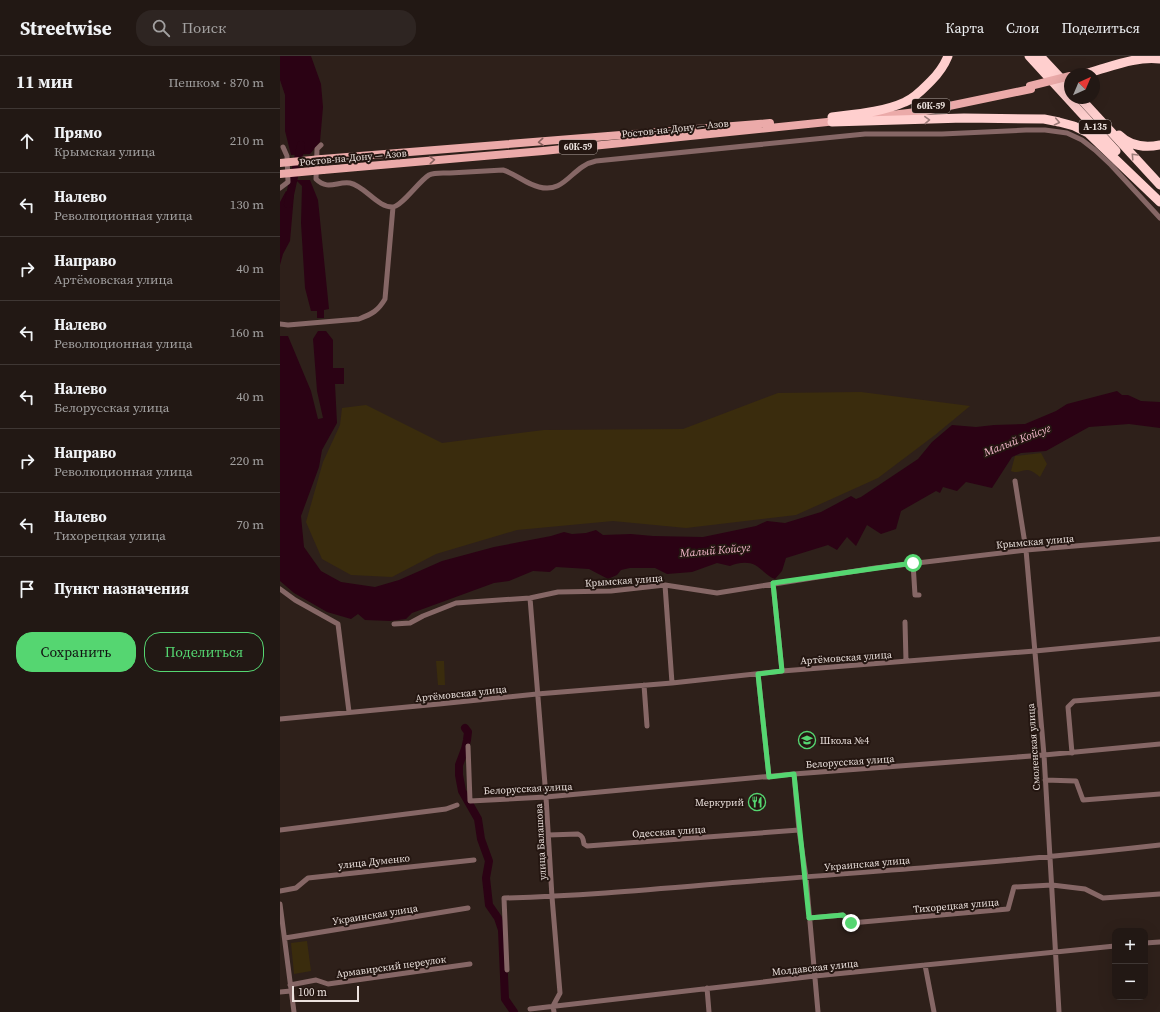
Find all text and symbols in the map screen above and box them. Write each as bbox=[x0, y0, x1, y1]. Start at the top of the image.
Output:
search box bbox=[136, 10, 416, 46]
text: Streetwise bbox=[20, 15, 112, 41]
icon: search bbox=[150, 17, 172, 39]
text: Поиск bbox=[182, 17, 226, 38]
text: Карта bbox=[945, 18, 984, 38]
text: Слои bbox=[1006, 18, 1040, 38]
text: Поделиться bbox=[1062, 18, 1140, 38]
north arrow bbox=[1064, 68, 1100, 104]
text: 11 мин bbox=[16, 70, 73, 94]
text: Пешком · 870 m bbox=[169, 74, 264, 91]
road number: 60К-59 bbox=[912, 99, 950, 113]
one-way arrow bbox=[924, 115, 930, 124]
street label: Ростов-на-Дону — Азов bbox=[621, 116, 729, 141]
one-way arrow bbox=[1054, 117, 1060, 125]
road number: А-135 bbox=[1079, 120, 1111, 134]
text: Прямо bbox=[54, 122, 102, 143]
icon: ahead bbox=[16, 130, 38, 152]
text: 210 m bbox=[230, 132, 264, 149]
one-way arrow bbox=[538, 137, 544, 146]
road number: 60К-59 bbox=[559, 140, 597, 154]
text: Крымская улица bbox=[54, 143, 155, 160]
street label: Ростов-на-Дону — Азов bbox=[299, 146, 407, 169]
one-way arrow bbox=[1131, 153, 1138, 161]
one-way arrow bbox=[429, 156, 435, 165]
text: Налево bbox=[54, 186, 107, 207]
icon: left bbox=[16, 194, 38, 216]
text: 130 m bbox=[230, 196, 264, 213]
text: Революционная улица bbox=[54, 207, 193, 224]
text: Направо bbox=[54, 250, 116, 271]
icon: right bbox=[16, 258, 38, 280]
text: 40 m bbox=[236, 260, 264, 277]
text: Артёмовская улица bbox=[54, 271, 173, 288]
text: Налево bbox=[54, 314, 107, 335]
icon: left bbox=[16, 322, 38, 344]
text: 160 m bbox=[230, 324, 264, 341]
text: Революционная улица bbox=[54, 335, 193, 352]
text: Налево bbox=[54, 378, 107, 399]
icon: left bbox=[16, 386, 38, 408]
text: 40 m bbox=[236, 388, 264, 405]
text: Белорусская улица bbox=[54, 399, 169, 416]
water label: Малый Койсуг bbox=[981, 421, 1053, 461]
text: Направо bbox=[54, 442, 116, 463]
icon: right bbox=[16, 450, 38, 472]
text: 220 m bbox=[230, 452, 264, 469]
text: Революционная улица bbox=[54, 463, 193, 480]
text: Налево bbox=[54, 506, 107, 527]
icon: left bbox=[16, 514, 38, 536]
text: 70 m bbox=[236, 516, 264, 533]
text: Тихорецкая улица bbox=[54, 527, 166, 544]
street label: Крымская улица bbox=[996, 532, 1075, 551]
water label: Малый Койсуг bbox=[678, 540, 751, 561]
route start bbox=[904, 554, 922, 572]
street label: Крымская улица bbox=[585, 571, 664, 590]
icon: arrive bbox=[16, 578, 38, 600]
text: Пункт назначения bbox=[54, 578, 189, 599]
button: Сохранить bbox=[16, 632, 136, 672]
button: Поделиться bbox=[144, 632, 264, 672]
street label: Артёмовская улица bbox=[800, 648, 893, 667]
street label: Артёмовская улица bbox=[415, 682, 508, 705]
street label: Смоленская улица bbox=[1024, 702, 1043, 791]
school or university icon: Школа №4 bbox=[797, 730, 817, 750]
place label: Школа №4 bbox=[820, 734, 869, 747]
street label: Белорусская улица bbox=[805, 752, 896, 771]
street label: Белорусская улица bbox=[483, 780, 574, 797]
restaurant icon: Меркурий bbox=[747, 792, 767, 812]
place label: Меркурий bbox=[695, 796, 745, 809]
street label: улица Балашова bbox=[532, 802, 549, 881]
street label: Одесская улица bbox=[632, 822, 707, 841]
street label: улица Думенко bbox=[338, 851, 411, 872]
street label: Украинская улица bbox=[824, 853, 911, 874]
street label: Тихорецкая улица bbox=[913, 895, 1000, 916]
street label: Украинская улица bbox=[332, 901, 420, 928]
route end bbox=[842, 914, 860, 932]
map controls bbox=[1112, 928, 1148, 1000]
button: + bbox=[1112, 928, 1148, 964]
street label: Армавирский переулок bbox=[335, 952, 447, 981]
street label: Молдавская улица bbox=[771, 956, 860, 978]
button: − bbox=[1112, 964, 1148, 1000]
scale bar bbox=[292, 984, 359, 1003]
text: 100 m bbox=[298, 985, 327, 1000]

